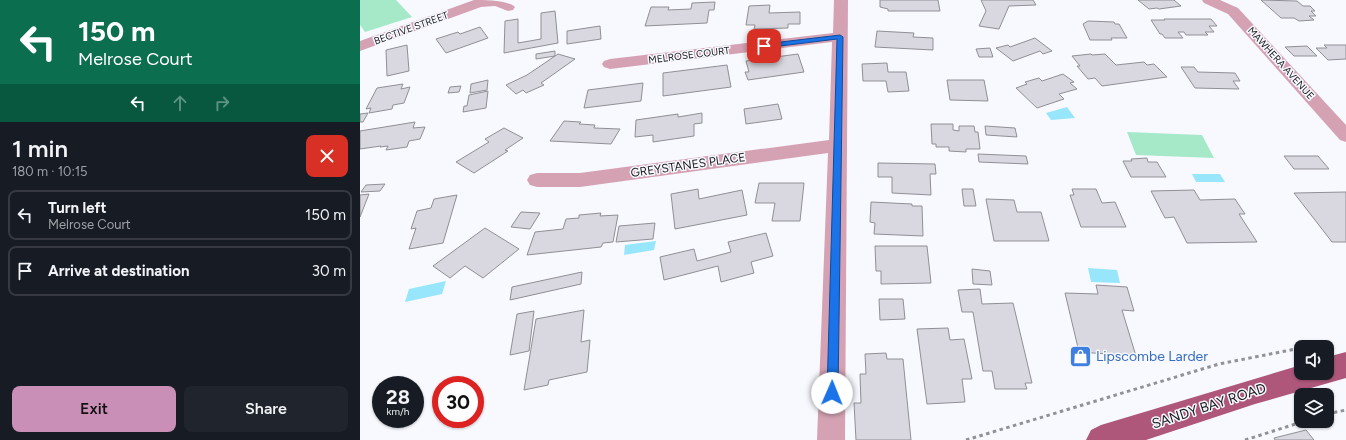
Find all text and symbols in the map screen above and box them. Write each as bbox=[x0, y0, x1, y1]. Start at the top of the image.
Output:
street label: BECTIVE STREET bbox=[372, 8, 450, 47]
text: 150 m bbox=[78, 14, 155, 48]
icon: left bbox=[12, 16, 64, 68]
street label: MAWHERA AVENUE bbox=[1245, 24, 1317, 102]
pin bbox=[747, 29, 781, 63]
icon: arrive bbox=[753, 35, 775, 57]
street label: MELROSE COURT bbox=[648, 43, 731, 66]
text: Melrose Court bbox=[78, 48, 193, 70]
icon: left bbox=[127, 92, 149, 114]
icon: ahead bbox=[169, 92, 191, 114]
icon: right bbox=[211, 92, 233, 114]
text: 1 min bbox=[12, 134, 68, 163]
button: close bbox=[306, 135, 348, 177]
street label: GREYSTANES PLACE bbox=[630, 150, 746, 180]
text: 180 m · 10:15 bbox=[12, 164, 88, 179]
text: Turn left bbox=[48, 199, 106, 217]
icon: left bbox=[14, 204, 36, 226]
text: 150 m bbox=[305, 206, 346, 224]
text: Melrose Court bbox=[48, 217, 131, 232]
icon: arrive bbox=[14, 260, 36, 282]
text: Arrive at destination bbox=[48, 262, 189, 280]
text: 30 m bbox=[312, 262, 346, 280]
map controls bbox=[1294, 340, 1334, 428]
button: sound bbox=[1294, 340, 1334, 380]
shop icon: Lipscombe Larder bbox=[1068, 343, 1094, 369]
place label: Lipscombe Larder bbox=[1096, 348, 1208, 365]
position arrow bbox=[811, 372, 853, 414]
speed limit sign: 30 bbox=[432, 376, 484, 428]
street label: SANDY BAY ROAD bbox=[1150, 380, 1268, 432]
text: 28 bbox=[386, 385, 410, 409]
button: Exit bbox=[12, 386, 176, 432]
button: Share bbox=[184, 386, 348, 432]
button: layers bbox=[1294, 388, 1334, 428]
text: km/h bbox=[387, 405, 409, 418]

